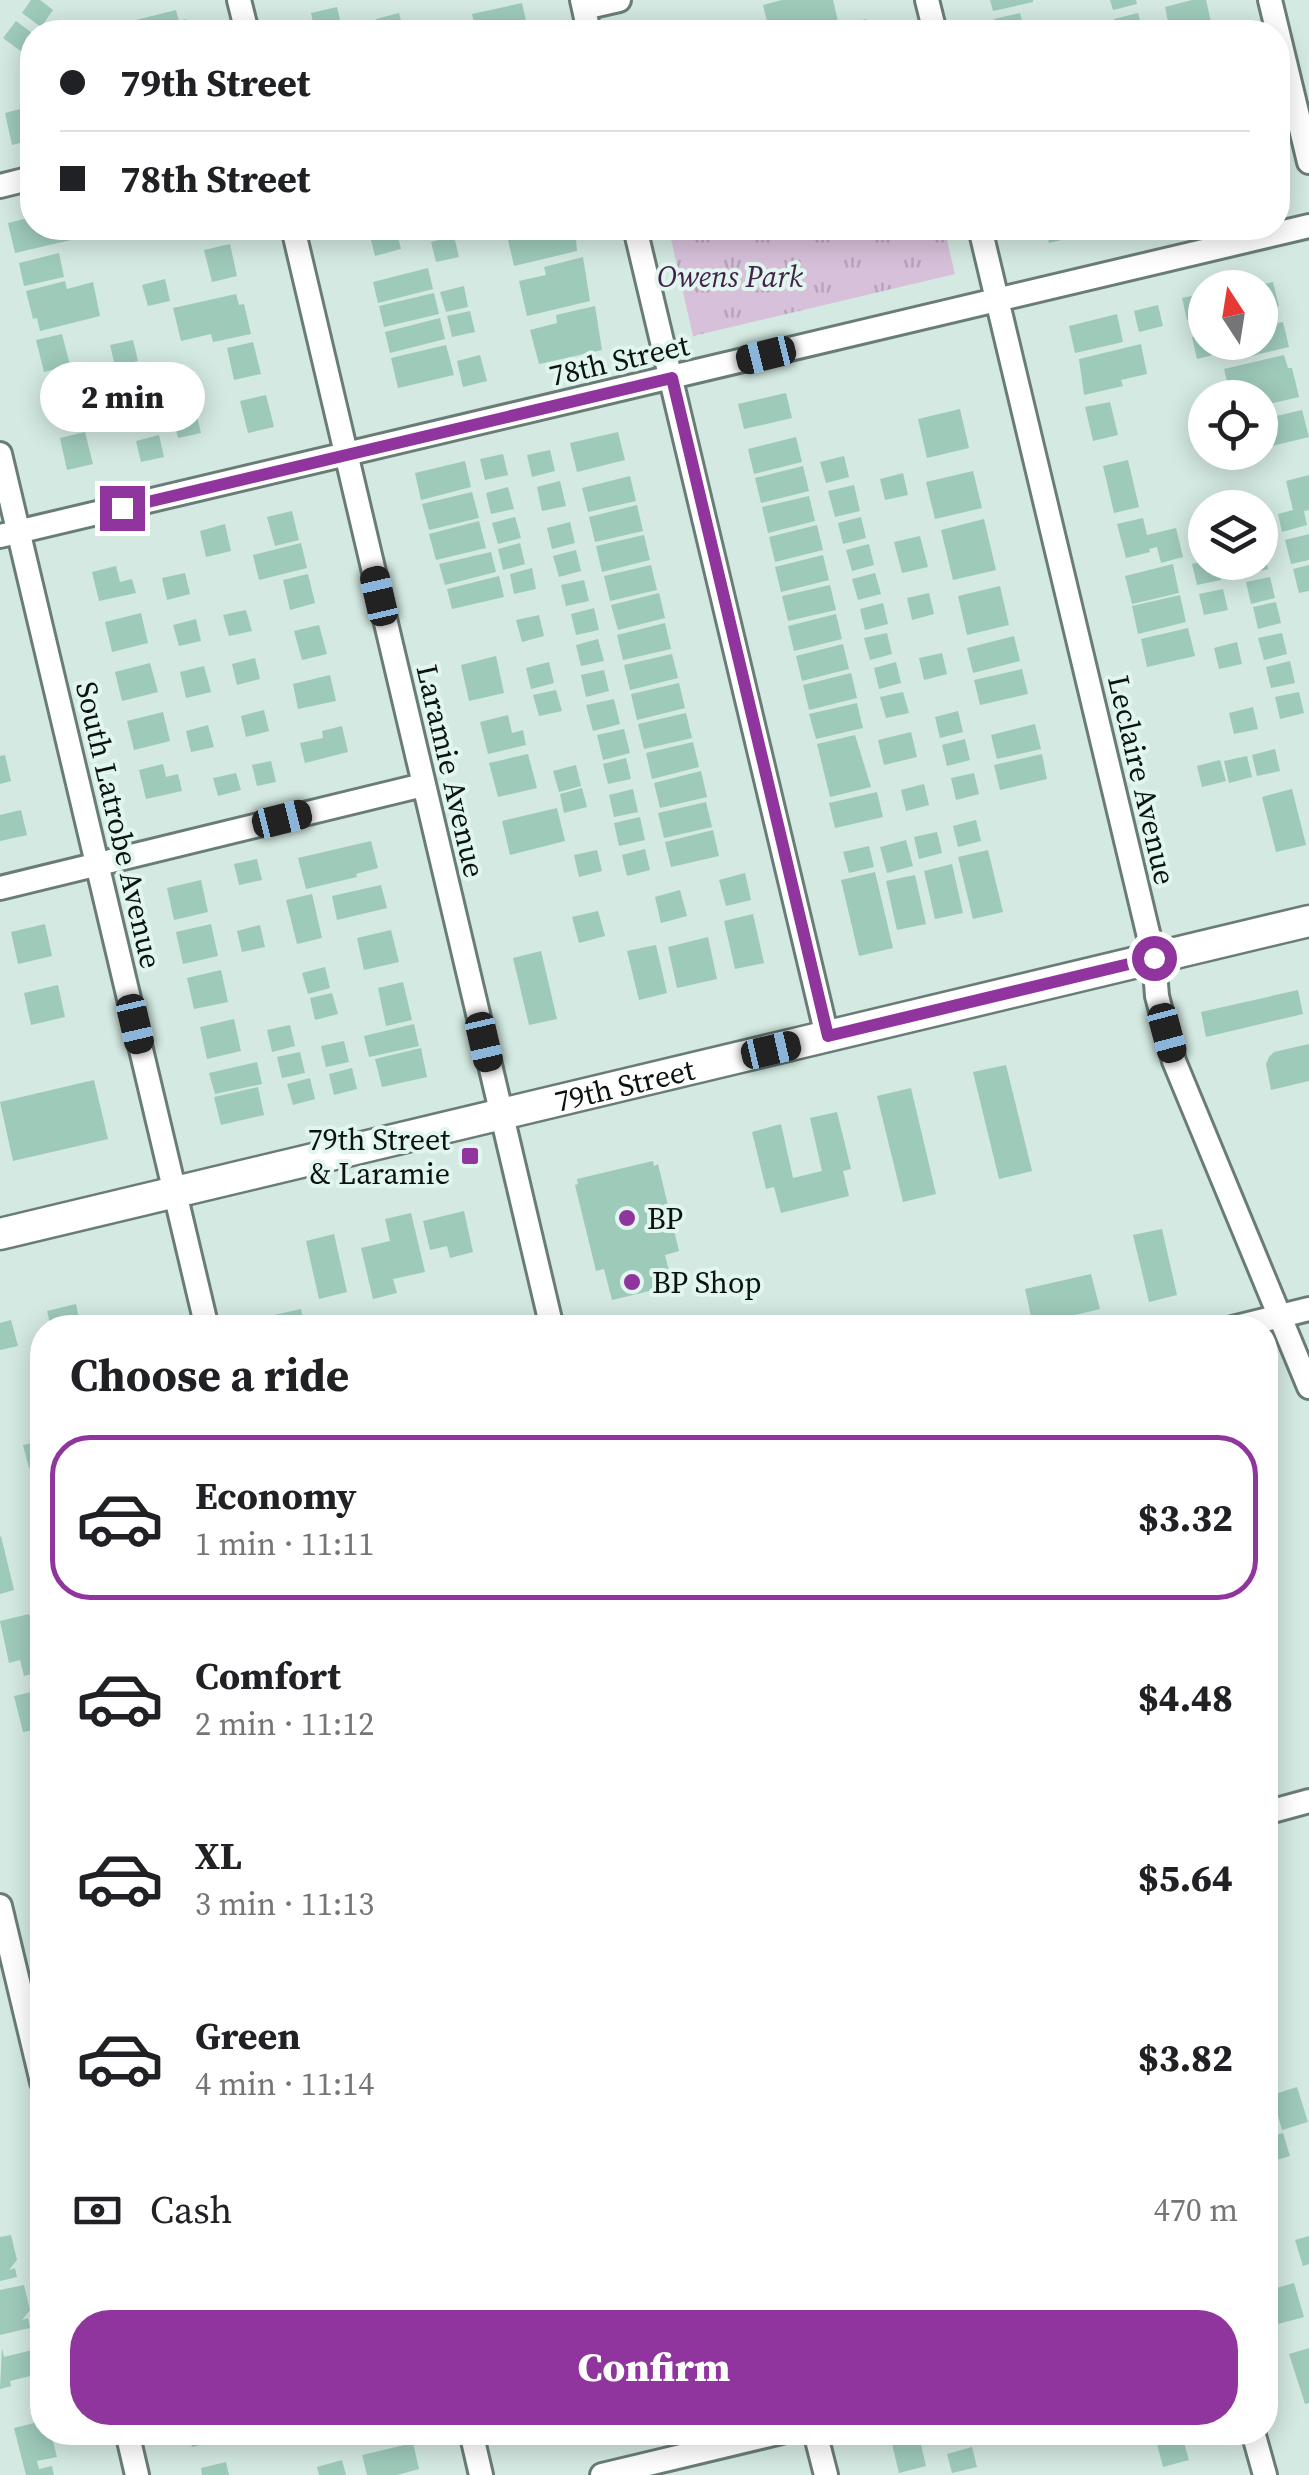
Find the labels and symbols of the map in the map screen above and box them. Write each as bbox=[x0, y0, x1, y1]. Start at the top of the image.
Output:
park label: Owens Park bbox=[657, 256, 804, 297]
north arrow bbox=[1188, 270, 1278, 360]
street label: 78th Street bbox=[545, 324, 693, 396]
car bbox=[733, 333, 799, 377]
callout: 2 min bbox=[39, 363, 204, 433]
route end bbox=[100, 486, 145, 531]
car bbox=[358, 563, 400, 629]
street label: Laramie Avenue bbox=[407, 661, 495, 881]
street label: Leclaire Avenue bbox=[1098, 671, 1186, 889]
street label: South Latrobe Avenue bbox=[66, 677, 172, 973]
car bbox=[249, 797, 315, 841]
route start bbox=[1132, 936, 1177, 981]
car bbox=[114, 991, 156, 1057]
car bbox=[1145, 1000, 1189, 1066]
car bbox=[463, 1009, 505, 1075]
car bbox=[738, 1029, 804, 1071]
street label: 79th Street bbox=[550, 1048, 699, 1121]
place label: 79th Street & Laramie bbox=[308, 1119, 450, 1194]
marker: 79th Street & Laramie bbox=[459, 1145, 481, 1167]
place label: BP bbox=[647, 1198, 683, 1239]
marker: BP bbox=[616, 1207, 638, 1229]
place label: BP Shop bbox=[652, 1262, 762, 1303]
marker: BP Shop bbox=[621, 1271, 643, 1293]

